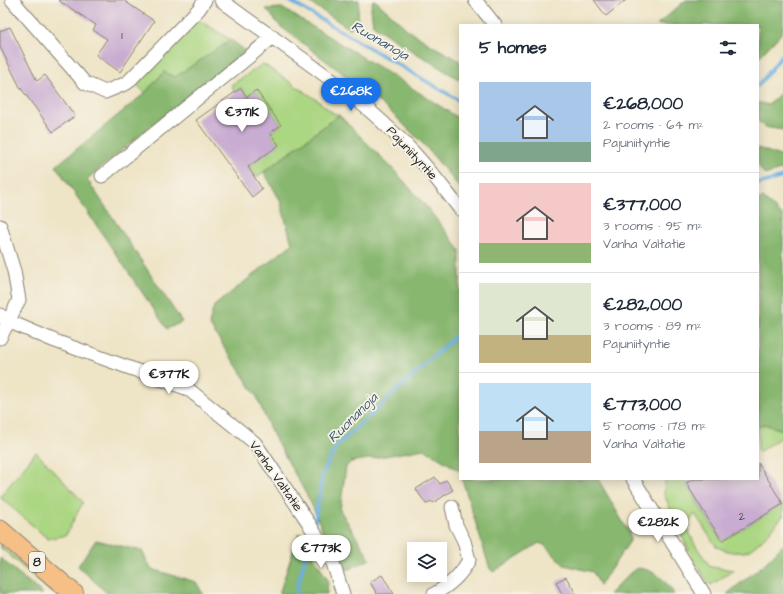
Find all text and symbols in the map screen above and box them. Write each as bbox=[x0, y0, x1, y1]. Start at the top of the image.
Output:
water label: Ruonanoja bbox=[347, 16, 413, 66]
house number: 1 bbox=[121, 28, 123, 43]
text: 5 homes bbox=[479, 36, 547, 60]
icon: filters bbox=[717, 37, 739, 59]
pin: €268K bbox=[323, 78, 379, 112]
text: €268K bbox=[330, 82, 372, 100]
text: €268,000 bbox=[603, 92, 683, 116]
icon: home bbox=[511, 98, 559, 146]
pin: €371K bbox=[214, 99, 270, 133]
text: €371K bbox=[225, 103, 259, 121]
text: 2 rooms · 64 m² bbox=[603, 116, 704, 134]
street label: Pajuniityntie bbox=[382, 122, 442, 184]
text: Pajuniityntie bbox=[603, 134, 670, 152]
text: €377,000 bbox=[603, 193, 681, 217]
icon: home bbox=[511, 199, 559, 247]
text: 3 rooms · 95 m² bbox=[603, 217, 702, 235]
text: Vanha Valtatie bbox=[603, 235, 685, 253]
text: €282,000 bbox=[603, 293, 682, 317]
icon: home bbox=[511, 299, 559, 347]
text: 3 rooms · 89 m² bbox=[603, 317, 702, 335]
text: Pajuniityntie bbox=[603, 335, 670, 353]
pin: €377K bbox=[141, 361, 197, 395]
text: €377K bbox=[149, 365, 189, 383]
water label: Ruonanoja bbox=[323, 388, 383, 448]
text: €773,000 bbox=[603, 393, 681, 417]
icon: home bbox=[511, 399, 559, 447]
text: 5 rooms · 178 m² bbox=[603, 417, 706, 435]
text: Vanha Valtatie bbox=[603, 435, 685, 453]
street label: Vanha Valtatie bbox=[245, 437, 307, 515]
pin: €282K bbox=[630, 509, 686, 543]
house number: 2 bbox=[739, 509, 746, 524]
text: €282K bbox=[637, 513, 679, 531]
pin: €773K bbox=[293, 535, 349, 569]
text: €773K bbox=[301, 539, 341, 557]
map controls bbox=[407, 542, 447, 582]
button: layers bbox=[407, 542, 447, 582]
road number: 8 bbox=[29, 552, 45, 572]

